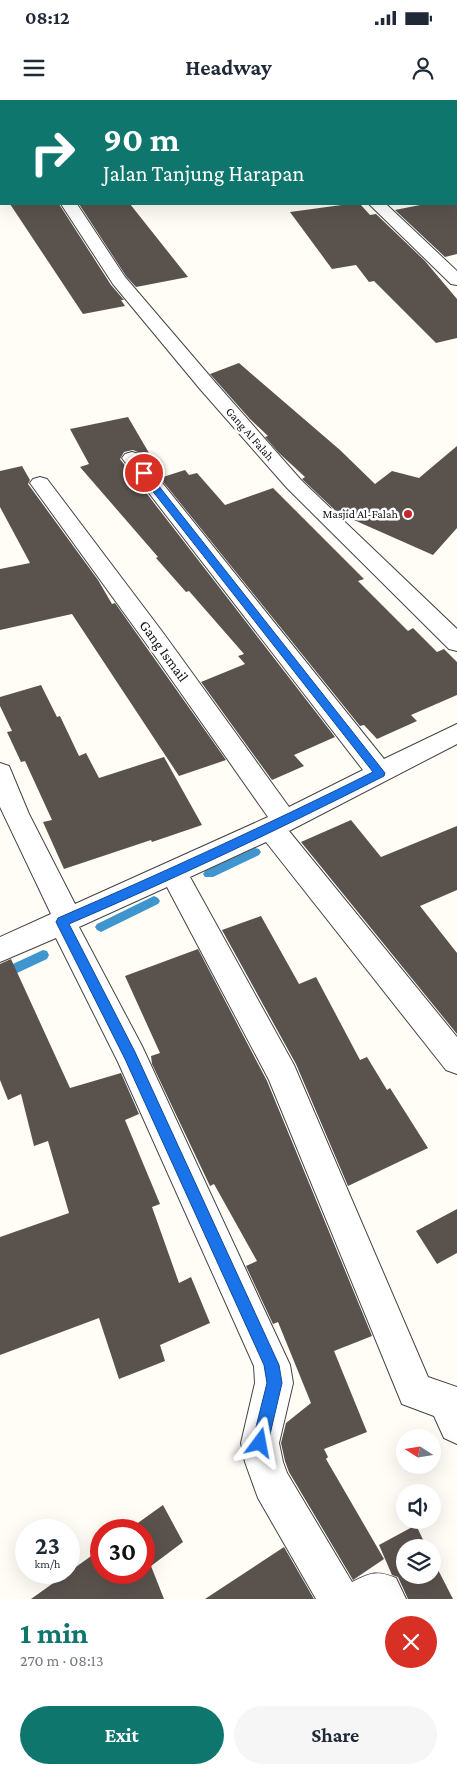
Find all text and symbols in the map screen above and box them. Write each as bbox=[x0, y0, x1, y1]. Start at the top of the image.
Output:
text: 08:12 bbox=[25, 7, 70, 28]
icon: menu bbox=[20, 54, 48, 82]
icon: person bbox=[409, 54, 437, 82]
text: Headway bbox=[185, 55, 272, 80]
icon: right bbox=[20, 120, 85, 185]
text: 90 m bbox=[103, 120, 180, 159]
text: Jalan Tanjung Harapan bbox=[103, 161, 304, 186]
street label: Gang Al Falah bbox=[223, 404, 277, 464]
pin bbox=[123, 452, 165, 494]
icon: arrive bbox=[130, 459, 158, 487]
place label: Masjid Al-Falah bbox=[322, 507, 399, 521]
marker: Masjid Al-Falah bbox=[402, 508, 414, 520]
street label: Gang Ismail bbox=[136, 617, 192, 685]
position arrow bbox=[233, 1416, 285, 1468]
north arrow bbox=[396, 1429, 441, 1474]
map controls bbox=[396, 1429, 441, 1584]
button: sound bbox=[396, 1484, 441, 1529]
speed limit sign: 30 bbox=[90, 1519, 155, 1584]
text: 23 bbox=[35, 1532, 60, 1559]
button: layers bbox=[396, 1539, 441, 1584]
text: km/h bbox=[35, 1557, 60, 1571]
text: 1 min bbox=[20, 1616, 88, 1649]
button: close bbox=[385, 1616, 437, 1668]
text: 270 m · 08:13 bbox=[20, 1652, 104, 1669]
button: Exit bbox=[20, 1706, 224, 1764]
button: Share bbox=[234, 1706, 437, 1764]

